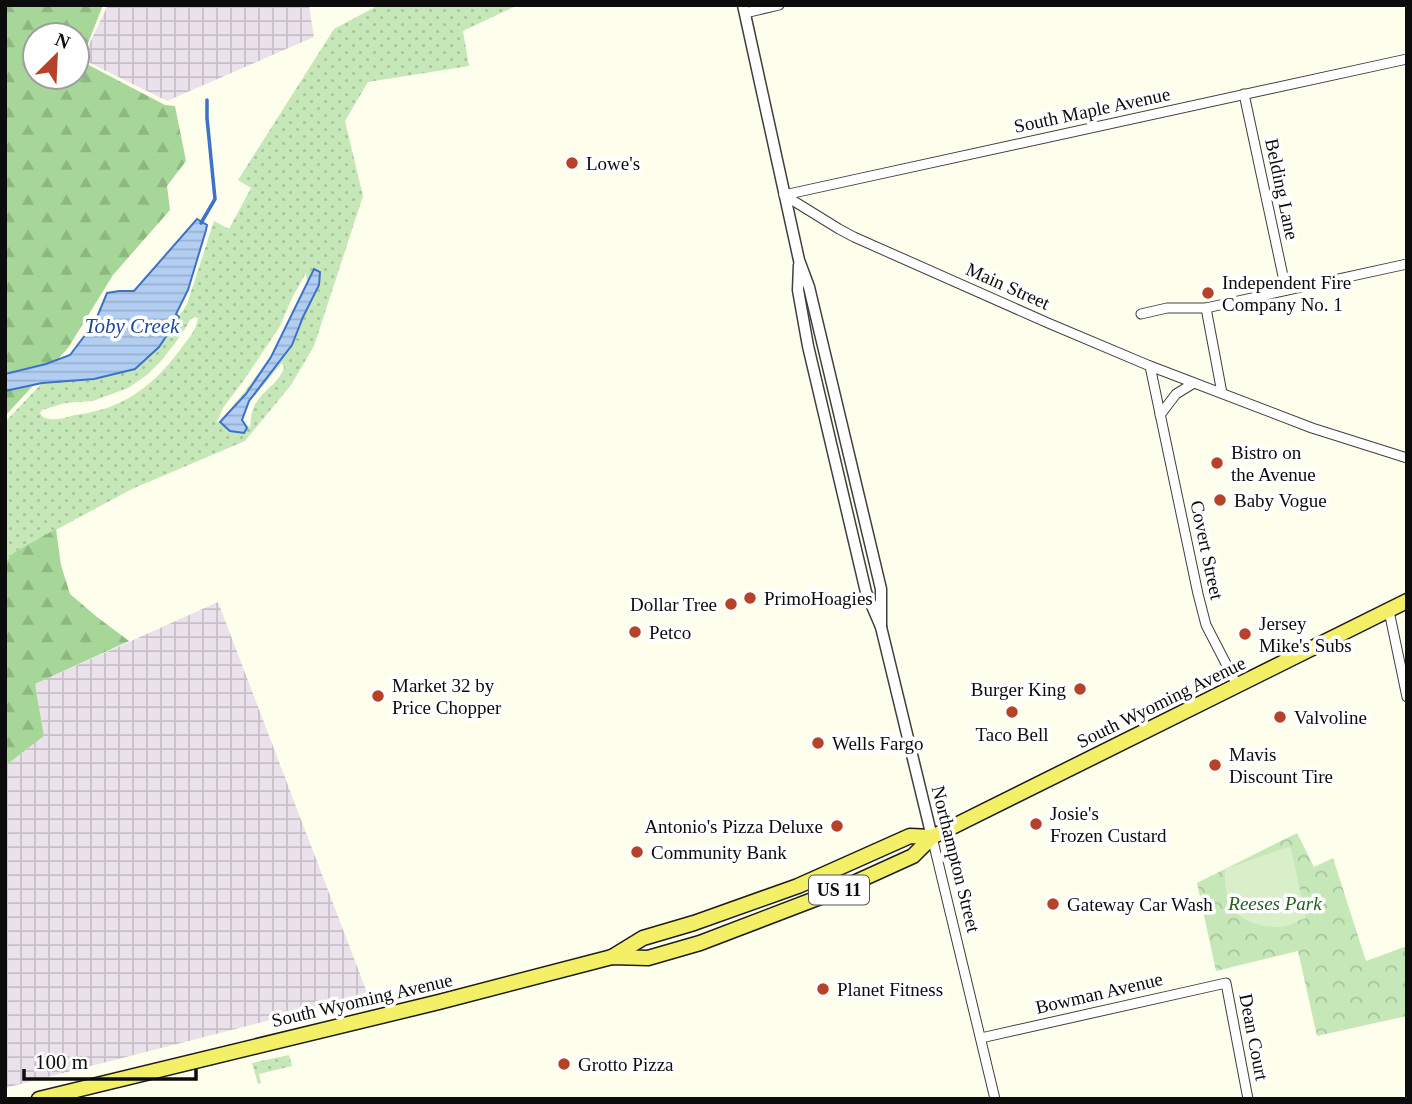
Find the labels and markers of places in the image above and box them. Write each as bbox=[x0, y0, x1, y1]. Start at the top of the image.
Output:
place label: Lowe's bbox=[586, 153, 640, 174]
marker: Lowe's bbox=[564, 155, 580, 171]
place label: Independent Fire Company No. 1 bbox=[1222, 272, 1351, 315]
marker: Independent Fire Company No. 1 bbox=[1200, 285, 1216, 301]
place label: Bistro on the Avenue bbox=[1231, 442, 1316, 485]
marker: Bistro on the Avenue bbox=[1209, 455, 1225, 471]
place label: Baby Vogue bbox=[1234, 490, 1327, 511]
marker: Baby Vogue bbox=[1212, 492, 1228, 508]
place label: PrimoHoagies bbox=[764, 588, 873, 609]
marker: PrimoHoagies bbox=[742, 590, 758, 606]
place label: Dollar Tree bbox=[630, 594, 717, 615]
marker: Dollar Tree bbox=[723, 596, 739, 612]
place label: Jersey Mike's Subs bbox=[1259, 613, 1352, 656]
place label: Petco bbox=[649, 622, 691, 643]
marker: Petco bbox=[627, 624, 643, 640]
marker: Jersey Mike's Subs bbox=[1237, 626, 1253, 642]
place label: Market 32 by Price Chopper bbox=[392, 675, 502, 718]
place label: Burger King bbox=[971, 679, 1066, 700]
marker: Burger King bbox=[1072, 681, 1088, 697]
marker: Market 32 by Price Chopper bbox=[370, 688, 386, 704]
marker: Taco Bell bbox=[1004, 704, 1020, 720]
place label: Valvoline bbox=[1294, 707, 1367, 728]
marker: Valvoline bbox=[1272, 709, 1288, 725]
place label: Taco Bell bbox=[975, 724, 1049, 745]
place label: Wells Fargo bbox=[832, 733, 924, 754]
marker: Wells Fargo bbox=[810, 735, 826, 751]
place label: Mavis Discount Tire bbox=[1229, 744, 1333, 787]
marker: Mavis Discount Tire bbox=[1207, 757, 1223, 773]
place label: Josie's Frozen Custard bbox=[1050, 803, 1167, 846]
place label: Antonio's Pizza Deluxe bbox=[644, 816, 823, 837]
marker: Josie's Frozen Custard bbox=[1028, 816, 1044, 832]
marker: Antonio's Pizza Deluxe bbox=[829, 818, 845, 834]
place label: Community Bank bbox=[651, 842, 787, 863]
marker: Community Bank bbox=[629, 844, 645, 860]
place label: Gateway Car Wash bbox=[1067, 894, 1213, 915]
marker: Gateway Car Wash bbox=[1045, 896, 1061, 912]
place label: Planet Fitness bbox=[837, 979, 943, 1000]
marker: Planet Fitness bbox=[815, 981, 831, 997]
place label: Grotto Pizza bbox=[578, 1054, 674, 1075]
marker: Grotto Pizza bbox=[556, 1056, 572, 1072]

